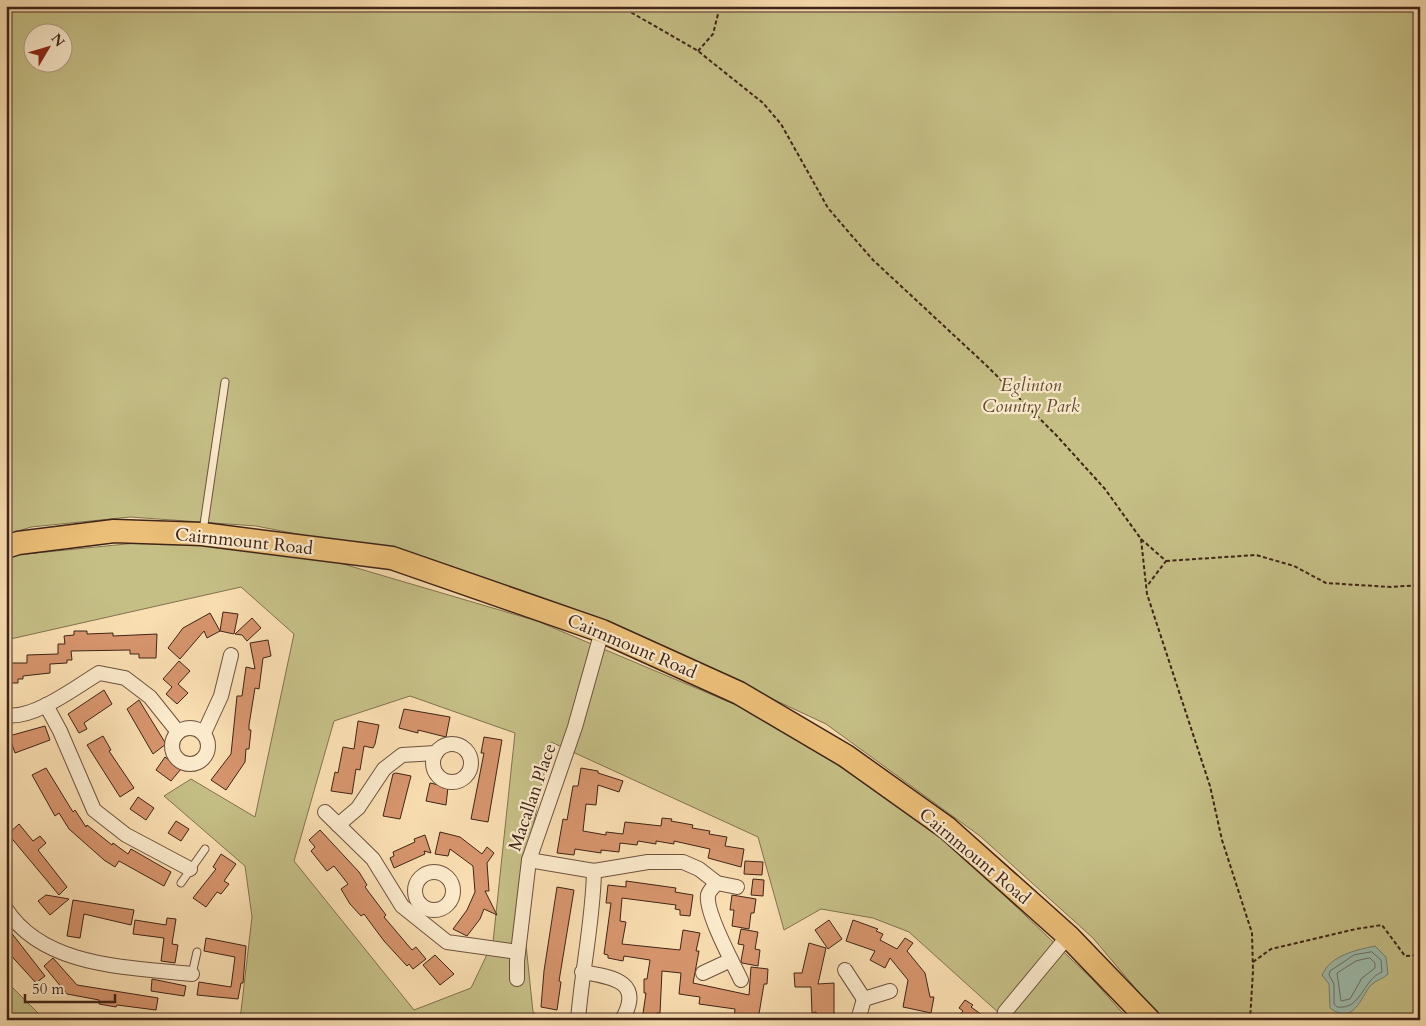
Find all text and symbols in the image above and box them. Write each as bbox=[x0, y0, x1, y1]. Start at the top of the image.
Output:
north arrow bbox=[22, 22, 72, 72]
text: N bbox=[47, 30, 69, 51]
park label: Eglinton Country Park bbox=[982, 373, 1080, 419]
street label: Cairnmount Road bbox=[174, 522, 315, 561]
street label: Cairnmount Road bbox=[563, 608, 701, 685]
street label: Macallan Place bbox=[502, 740, 563, 854]
street label: Cairnmount Road bbox=[914, 802, 1036, 911]
scale bar bbox=[25, 971, 115, 1003]
text: 50 m bbox=[32, 979, 64, 999]

